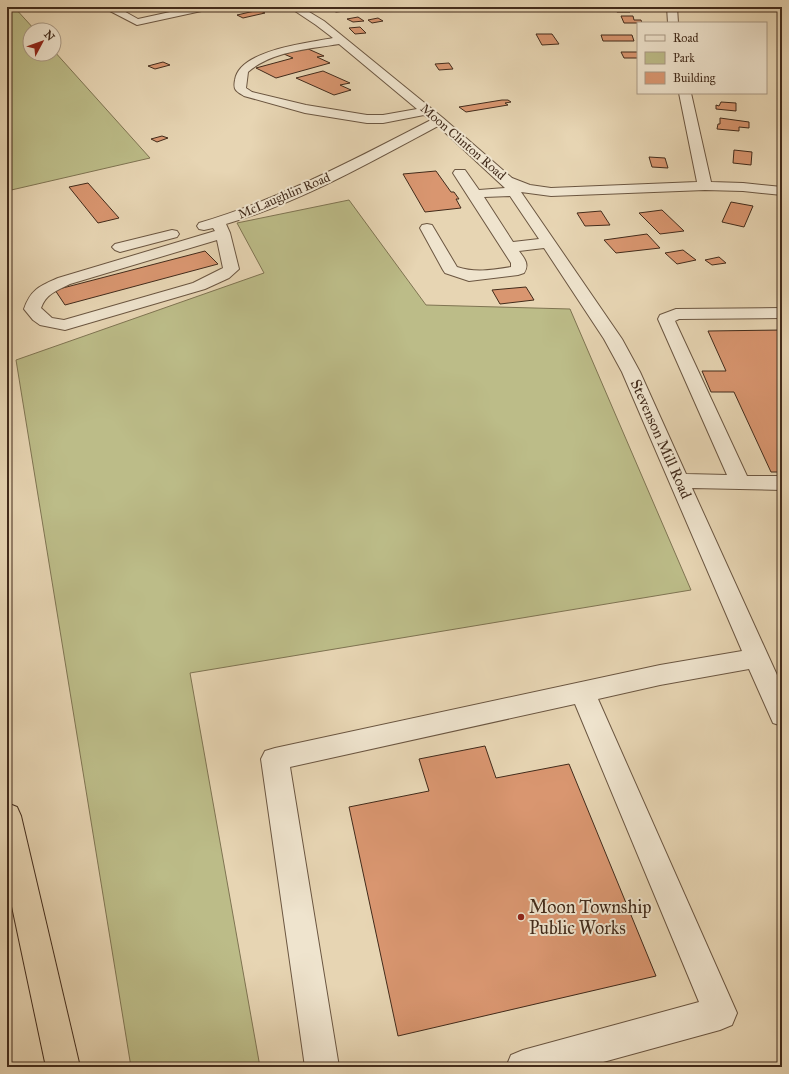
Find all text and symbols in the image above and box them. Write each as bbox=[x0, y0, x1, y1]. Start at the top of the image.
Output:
north arrow bbox=[22, 22, 62, 62]
legend bbox=[637, 22, 767, 94]
text: N bbox=[41, 28, 58, 44]
text: Road bbox=[673, 31, 699, 45]
text: Park bbox=[673, 51, 695, 65]
text: Building bbox=[673, 71, 716, 86]
street label: Moon Clinton Road bbox=[417, 100, 509, 184]
street label: McLaughlin Road bbox=[235, 169, 333, 223]
street label: Stevenson Mill Road bbox=[627, 376, 696, 502]
place label: Moon Township Public Works bbox=[529, 896, 651, 939]
marker: Moon Township Public Works bbox=[516, 912, 526, 922]

